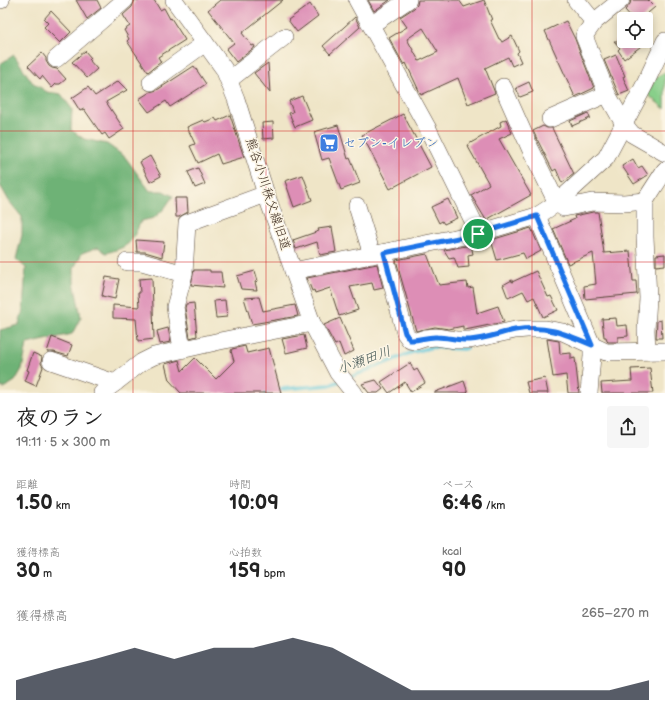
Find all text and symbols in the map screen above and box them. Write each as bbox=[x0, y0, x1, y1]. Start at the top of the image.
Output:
map controls bbox=[617, 12, 653, 48]
button: locate bbox=[617, 12, 653, 48]
supermarket icon: セブン-イレブン bbox=[318, 132, 340, 154]
place label: セブン-イレブン bbox=[343, 135, 439, 151]
street label: 熊谷小川秩父線旧道 bbox=[242, 136, 294, 252]
pin bbox=[461, 217, 495, 251]
icon: arrive bbox=[467, 223, 489, 245]
water label: 小瀬田川 bbox=[335, 342, 393, 378]
text: 夜のラン bbox=[16, 405, 104, 432]
button: share bbox=[607, 406, 649, 448]
text: 19:11 · 5 × 300 m bbox=[16, 434, 110, 450]
text: 距離 bbox=[16, 478, 38, 491]
text: 時間 bbox=[229, 478, 251, 491]
text: ペース bbox=[442, 478, 474, 491]
text: 1.50 bbox=[16, 491, 53, 515]
text: 10:09 bbox=[229, 491, 279, 515]
text: 6:46 bbox=[442, 491, 483, 515]
text: km bbox=[53, 499, 70, 512]
text: /km bbox=[483, 499, 505, 512]
text: kcal bbox=[442, 545, 462, 558]
text: 獲得標高 bbox=[16, 546, 60, 559]
text: 心拍数 bbox=[229, 546, 262, 559]
text: 90 bbox=[442, 558, 466, 582]
text: 30 bbox=[16, 559, 40, 583]
text: 159 bbox=[229, 559, 261, 583]
text: m bbox=[40, 567, 52, 580]
text: bpm bbox=[261, 567, 285, 580]
text: 265–270 m bbox=[581, 605, 649, 621]
text: 獲得標高 bbox=[16, 608, 68, 624]

